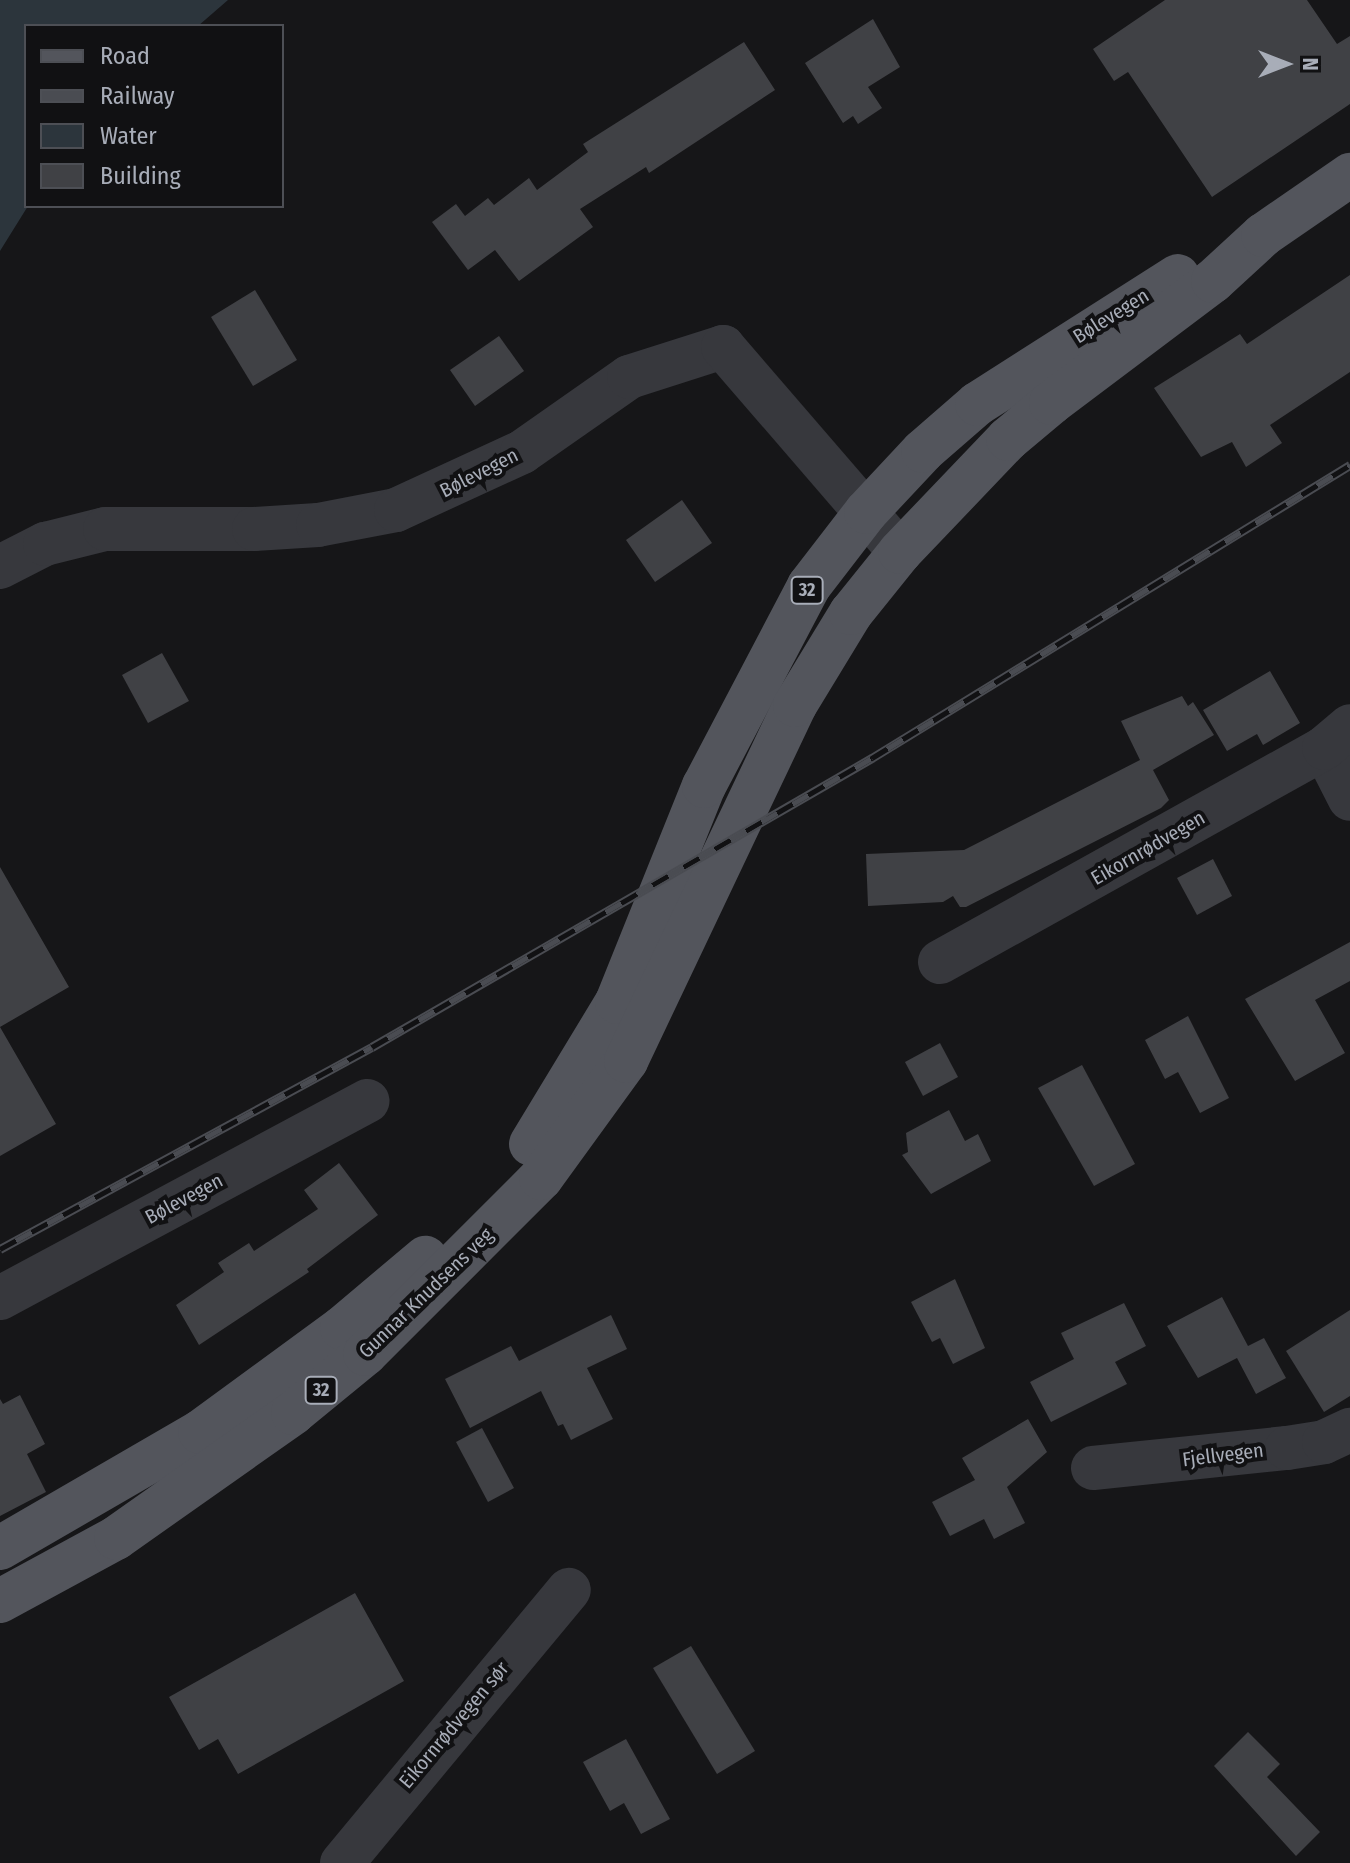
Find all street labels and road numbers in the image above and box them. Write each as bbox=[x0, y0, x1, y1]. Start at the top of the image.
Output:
street label: Bølevegen bbox=[1069, 283, 1153, 349]
street label: Bølevegen bbox=[436, 443, 522, 503]
road number: 32 bbox=[789, 576, 825, 604]
street label: Eikornrødvegen bbox=[1087, 806, 1209, 890]
street label: Bølevegen bbox=[141, 1169, 227, 1229]
street label: Gunnar Knudsens veg bbox=[354, 1223, 498, 1363]
road number: 32 bbox=[303, 1376, 339, 1404]
street label: Fjellvegen bbox=[1181, 1438, 1265, 1472]
street label: Eikornrødvegen sør bbox=[394, 1657, 514, 1793]

